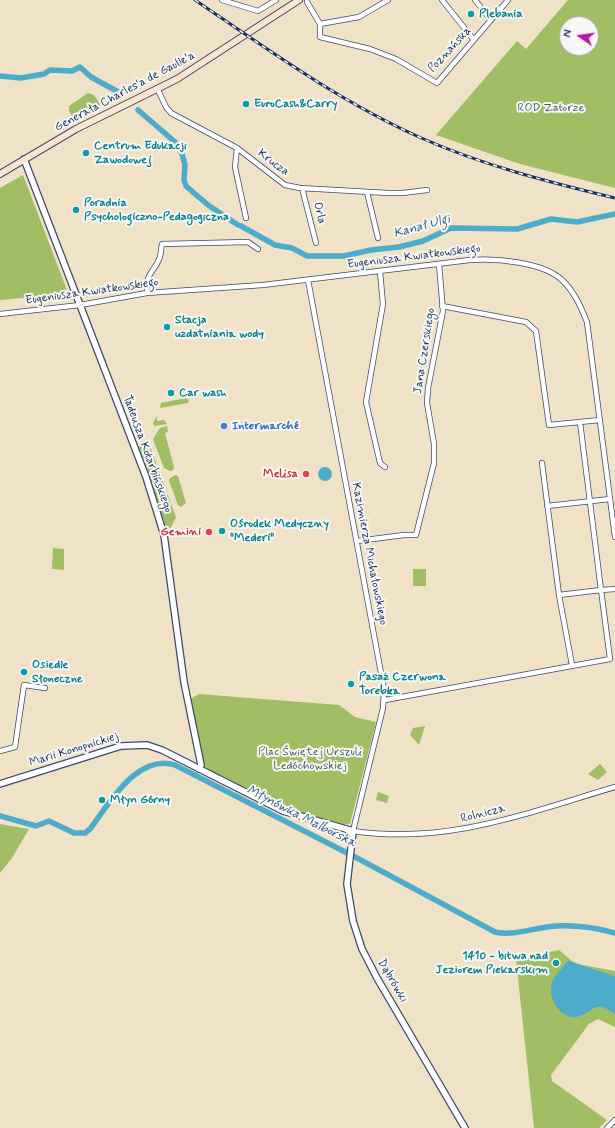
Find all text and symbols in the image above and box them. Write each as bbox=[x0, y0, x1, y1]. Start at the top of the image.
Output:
place label: Plebania bbox=[479, 7, 523, 21]
marker: Plebania bbox=[466, 9, 476, 19]
north arrow bbox=[559, 16, 599, 56]
street label: Poznańska bbox=[425, 24, 475, 76]
text: N bbox=[561, 28, 576, 39]
street label: Generała Charles'a de Gaulle'a bbox=[52, 49, 198, 135]
place label: EuroCash&Carry bbox=[254, 97, 337, 111]
marker: EuroCash&Carry bbox=[241, 99, 251, 109]
park label: ROD Zatorze bbox=[518, 101, 584, 115]
place label: Centrum Edukacji Zawodowej bbox=[94, 139, 187, 167]
street label: Krucza bbox=[255, 147, 291, 179]
marker: Centrum Edukacji Zawodowej bbox=[81, 148, 91, 158]
place label: Poradnia Psychologiczno-Pedagogiczna bbox=[84, 196, 229, 224]
street label: Orla bbox=[309, 201, 329, 225]
marker: Poradnia Psychologiczno-Pedagogiczna bbox=[71, 205, 81, 215]
water label: Kanał Ulgi bbox=[392, 212, 452, 242]
street label: Eugeniusza Kwiatkowskiego bbox=[347, 242, 481, 272]
street label: Eugeniusza Kwiatkowskiego bbox=[25, 276, 159, 308]
street label: Jana Czerskiego bbox=[411, 307, 439, 395]
place label: Stacja uzdatniania wody bbox=[175, 313, 264, 341]
marker: Stacja uzdatniania wody bbox=[162, 322, 172, 332]
place label: Car wash bbox=[179, 386, 226, 400]
marker: Car wash bbox=[166, 388, 176, 398]
street label: Tadeusza Kotarbińskiego bbox=[119, 393, 175, 515]
place label: Intermarché bbox=[232, 419, 299, 433]
marker: Intermarché bbox=[219, 421, 229, 431]
place label: Melisa bbox=[263, 467, 298, 481]
marker: Melisa bbox=[301, 469, 311, 479]
street label: Kazimierza Michałowskiego bbox=[348, 481, 390, 627]
place label: Ośrodek Medyczny "Mederi" bbox=[230, 517, 329, 545]
place label: Gemini bbox=[161, 525, 201, 539]
marker: Ośrodek Medyczny "Mederi" bbox=[217, 526, 227, 536]
marker: Gemini bbox=[204, 527, 214, 537]
place label: Osiedle Słoneczne bbox=[32, 658, 83, 686]
marker: Osiedle Słoneczne bbox=[19, 667, 29, 677]
place label: Pasaż Czerwona Torebka bbox=[359, 670, 446, 698]
marker: Pasaż Czerwona Torebka bbox=[346, 679, 356, 689]
street label: Marii Konopnickiej bbox=[28, 730, 120, 770]
park label: Plac Świętej Urszuli Ledóchowskiej bbox=[258, 745, 362, 773]
water label: Młynówka Malborska bbox=[244, 783, 358, 851]
place label: Młyn Górny bbox=[110, 793, 170, 807]
marker: Młyn Górny bbox=[97, 795, 107, 805]
street label: Rolnicza bbox=[459, 801, 507, 827]
place label: 1410 - bitwa nad Jeziorem Piekarskim bbox=[435, 949, 548, 977]
street label: Dąbrówki bbox=[374, 957, 410, 1005]
marker: 1410 - bitwa nad Jeziorem Piekarskim bbox=[551, 958, 561, 968]

